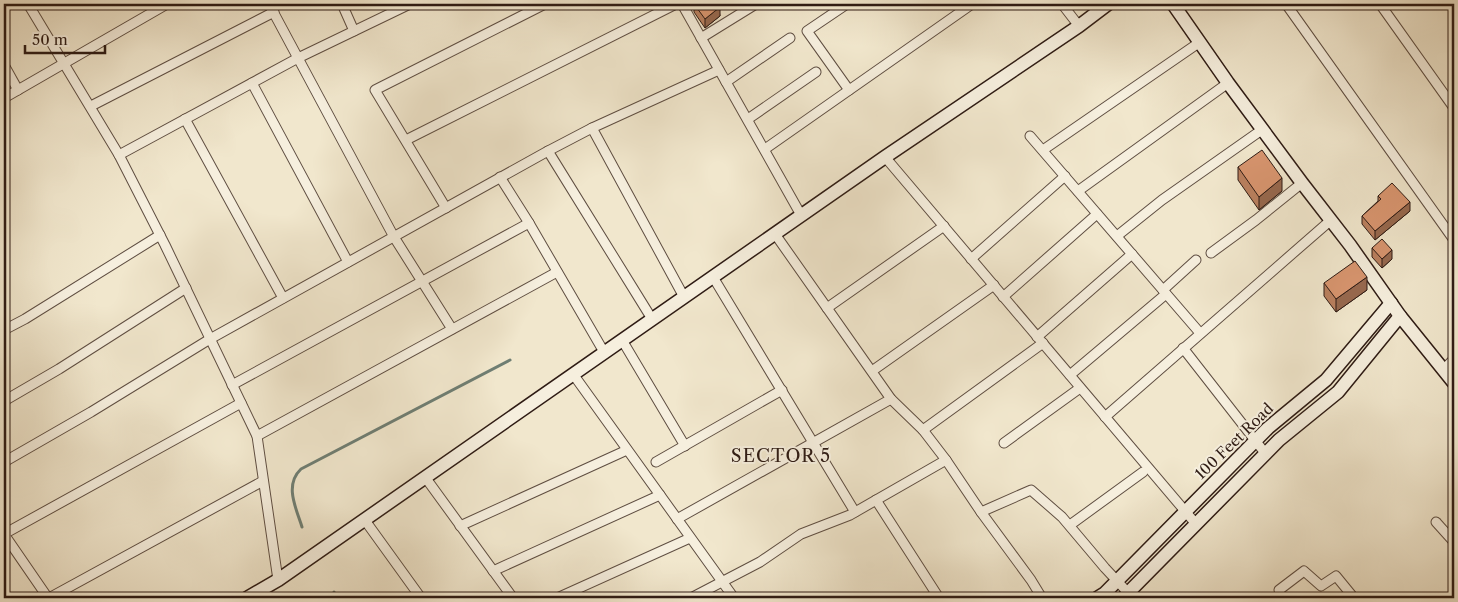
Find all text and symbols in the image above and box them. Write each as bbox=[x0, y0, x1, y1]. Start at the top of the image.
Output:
scale bar bbox=[25, 22, 105, 54]
text: 50 m bbox=[32, 30, 68, 49]
street label: 100 Feet Road bbox=[1191, 399, 1277, 483]
district label: SECTOR 5 bbox=[731, 445, 831, 467]

